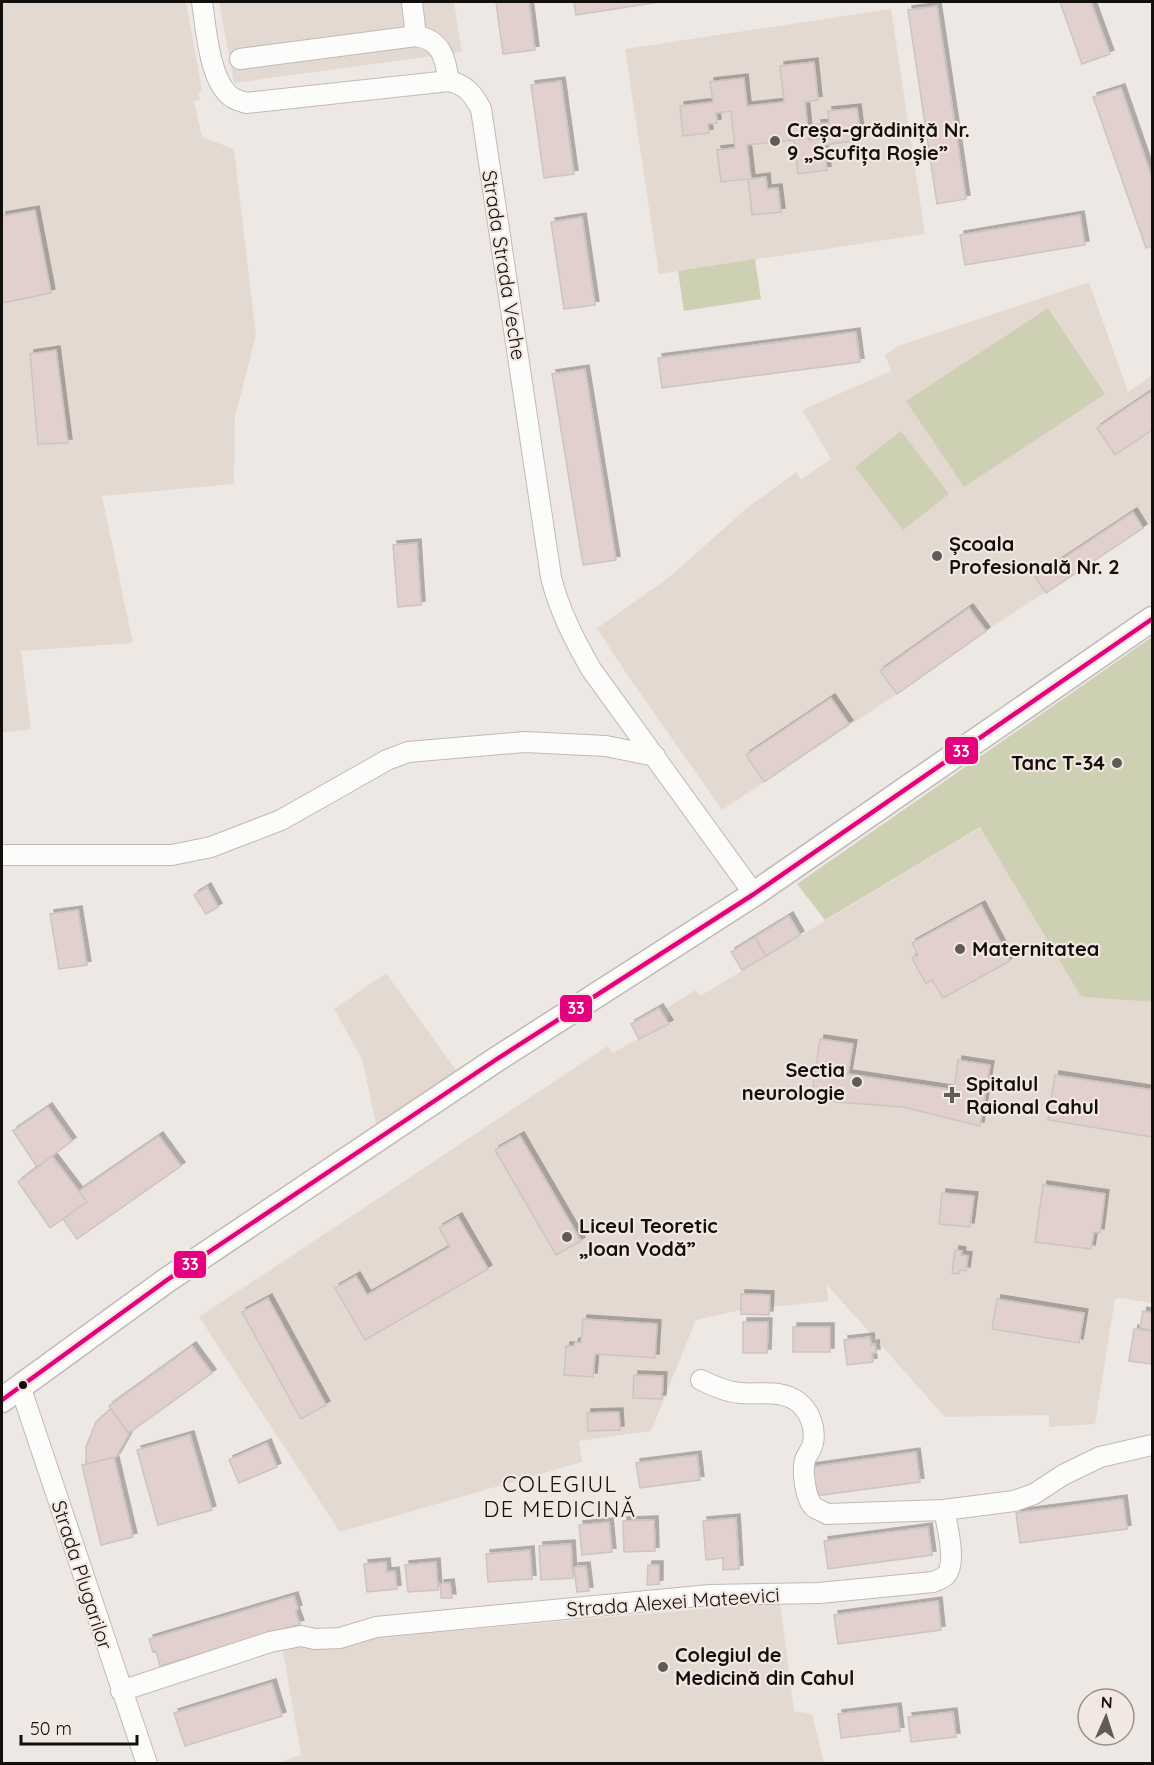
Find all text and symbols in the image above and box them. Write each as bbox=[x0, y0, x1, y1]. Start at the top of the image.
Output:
place label: Creșa-grădiniță Nr. 9 „Scufița Roșie” bbox=[787, 117, 970, 166]
marker: Creșa-grădiniță Nr. 9 „Scufița Roșie” bbox=[768, 134, 782, 148]
street label: Strada Strada Veche bbox=[477, 168, 532, 362]
place label: Școala Profesională Nr. 2 bbox=[949, 531, 1120, 579]
marker: Școala Profesională Nr. 2 bbox=[930, 549, 944, 563]
line badge: 33 bbox=[944, 736, 979, 765]
text: 33 bbox=[952, 741, 970, 761]
place label: Tanc T-34 bbox=[1011, 750, 1105, 775]
marker: Tanc T-34 bbox=[1110, 756, 1124, 770]
place label: Maternitatea bbox=[972, 936, 1099, 961]
marker: Maternitatea bbox=[953, 942, 967, 956]
line badge: 33 bbox=[559, 994, 593, 1023]
text: 33 bbox=[567, 998, 585, 1018]
place label: Sectia neurologie bbox=[742, 1057, 845, 1105]
place label: Spitalul Raional Cahul bbox=[966, 1071, 1099, 1119]
marker: Sectia neurologie bbox=[850, 1075, 864, 1089]
marker: Spitalul Raional Cahul bbox=[943, 1086, 961, 1104]
place label: Liceul Teoretic „Ioan Vodă” bbox=[579, 1213, 718, 1261]
marker: Liceul Teoretic „Ioan Vodă” bbox=[560, 1230, 574, 1244]
line badge: 33 bbox=[173, 1250, 207, 1279]
text: 33 bbox=[181, 1254, 199, 1274]
unlabelled marker bbox=[17, 1379, 29, 1391]
district label: COLEGIUL DE MEDICINĂ bbox=[484, 1470, 636, 1523]
street label: Strada Plugarilor bbox=[47, 1497, 118, 1653]
street label: Strada Alexei Mateevici bbox=[566, 1582, 780, 1621]
place label: Colegiul de Medicină din Cahul bbox=[675, 1642, 854, 1690]
marker: Colegiul de Medicină din Cahul bbox=[656, 1660, 670, 1674]
north arrow bbox=[1076, 1687, 1136, 1747]
text: N bbox=[1100, 1692, 1113, 1712]
scale bar bbox=[21, 1708, 136, 1746]
text: 50 m bbox=[30, 1717, 72, 1740]

